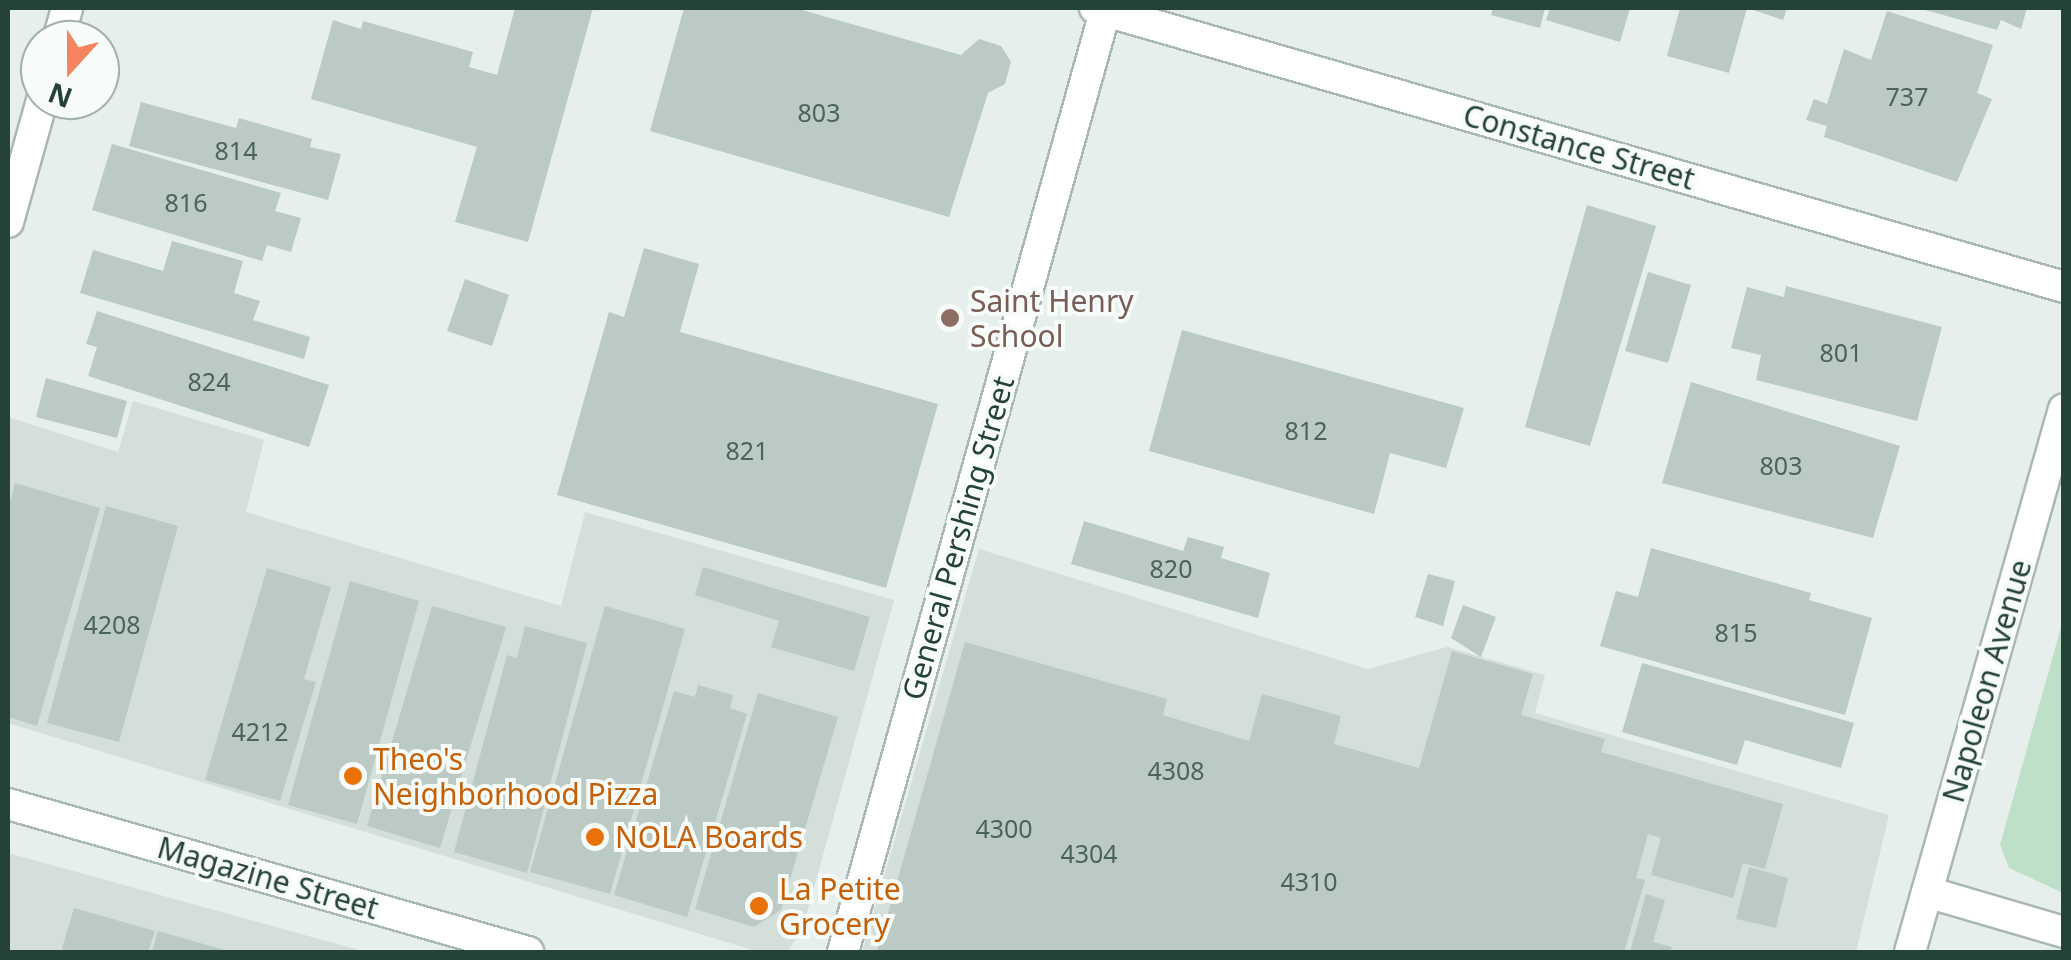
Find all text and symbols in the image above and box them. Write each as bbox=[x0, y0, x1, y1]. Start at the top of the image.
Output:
north arrow bbox=[20, 20, 120, 120]
text: N bbox=[43, 74, 77, 118]
house number: 737 bbox=[1886, 81, 1928, 111]
house number: 803 bbox=[798, 97, 840, 127]
street label: Constance Street bbox=[1459, 97, 1699, 197]
house number: 814 bbox=[215, 135, 257, 165]
house number: 816 bbox=[165, 187, 207, 217]
place label: Saint Henry School bbox=[970, 283, 1134, 354]
marker: Saint Henry School bbox=[939, 307, 961, 329]
house number: 801 bbox=[1820, 337, 1862, 367]
house number: 824 bbox=[188, 366, 230, 396]
street label: General Pershing Street bbox=[895, 372, 1021, 704]
house number: 812 bbox=[1285, 415, 1327, 445]
house number: 821 bbox=[726, 435, 768, 465]
house number: 803 bbox=[1760, 450, 1802, 480]
house number: 820 bbox=[1150, 553, 1192, 583]
street label: Napoleon Avenue bbox=[1935, 556, 2039, 806]
house number: 4208 bbox=[83, 609, 141, 639]
house number: 815 bbox=[1715, 617, 1757, 647]
house number: 4212 bbox=[231, 716, 289, 746]
place label: Theo's Neighborhood Pizza bbox=[373, 741, 658, 812]
house number: 4308 bbox=[1147, 755, 1205, 785]
marker: Theo's Neighborhood Pizza bbox=[342, 765, 364, 787]
house number: 4300 bbox=[975, 813, 1033, 843]
place label: NOLA Boards bbox=[615, 819, 803, 855]
marker: NOLA Boards bbox=[584, 826, 606, 848]
street label: Magazine Street bbox=[153, 829, 383, 927]
house number: 4304 bbox=[1060, 838, 1118, 868]
house number: 4310 bbox=[1280, 866, 1338, 896]
place label: La Petite Grocery bbox=[779, 871, 901, 942]
marker: La Petite Grocery bbox=[748, 895, 770, 917]

